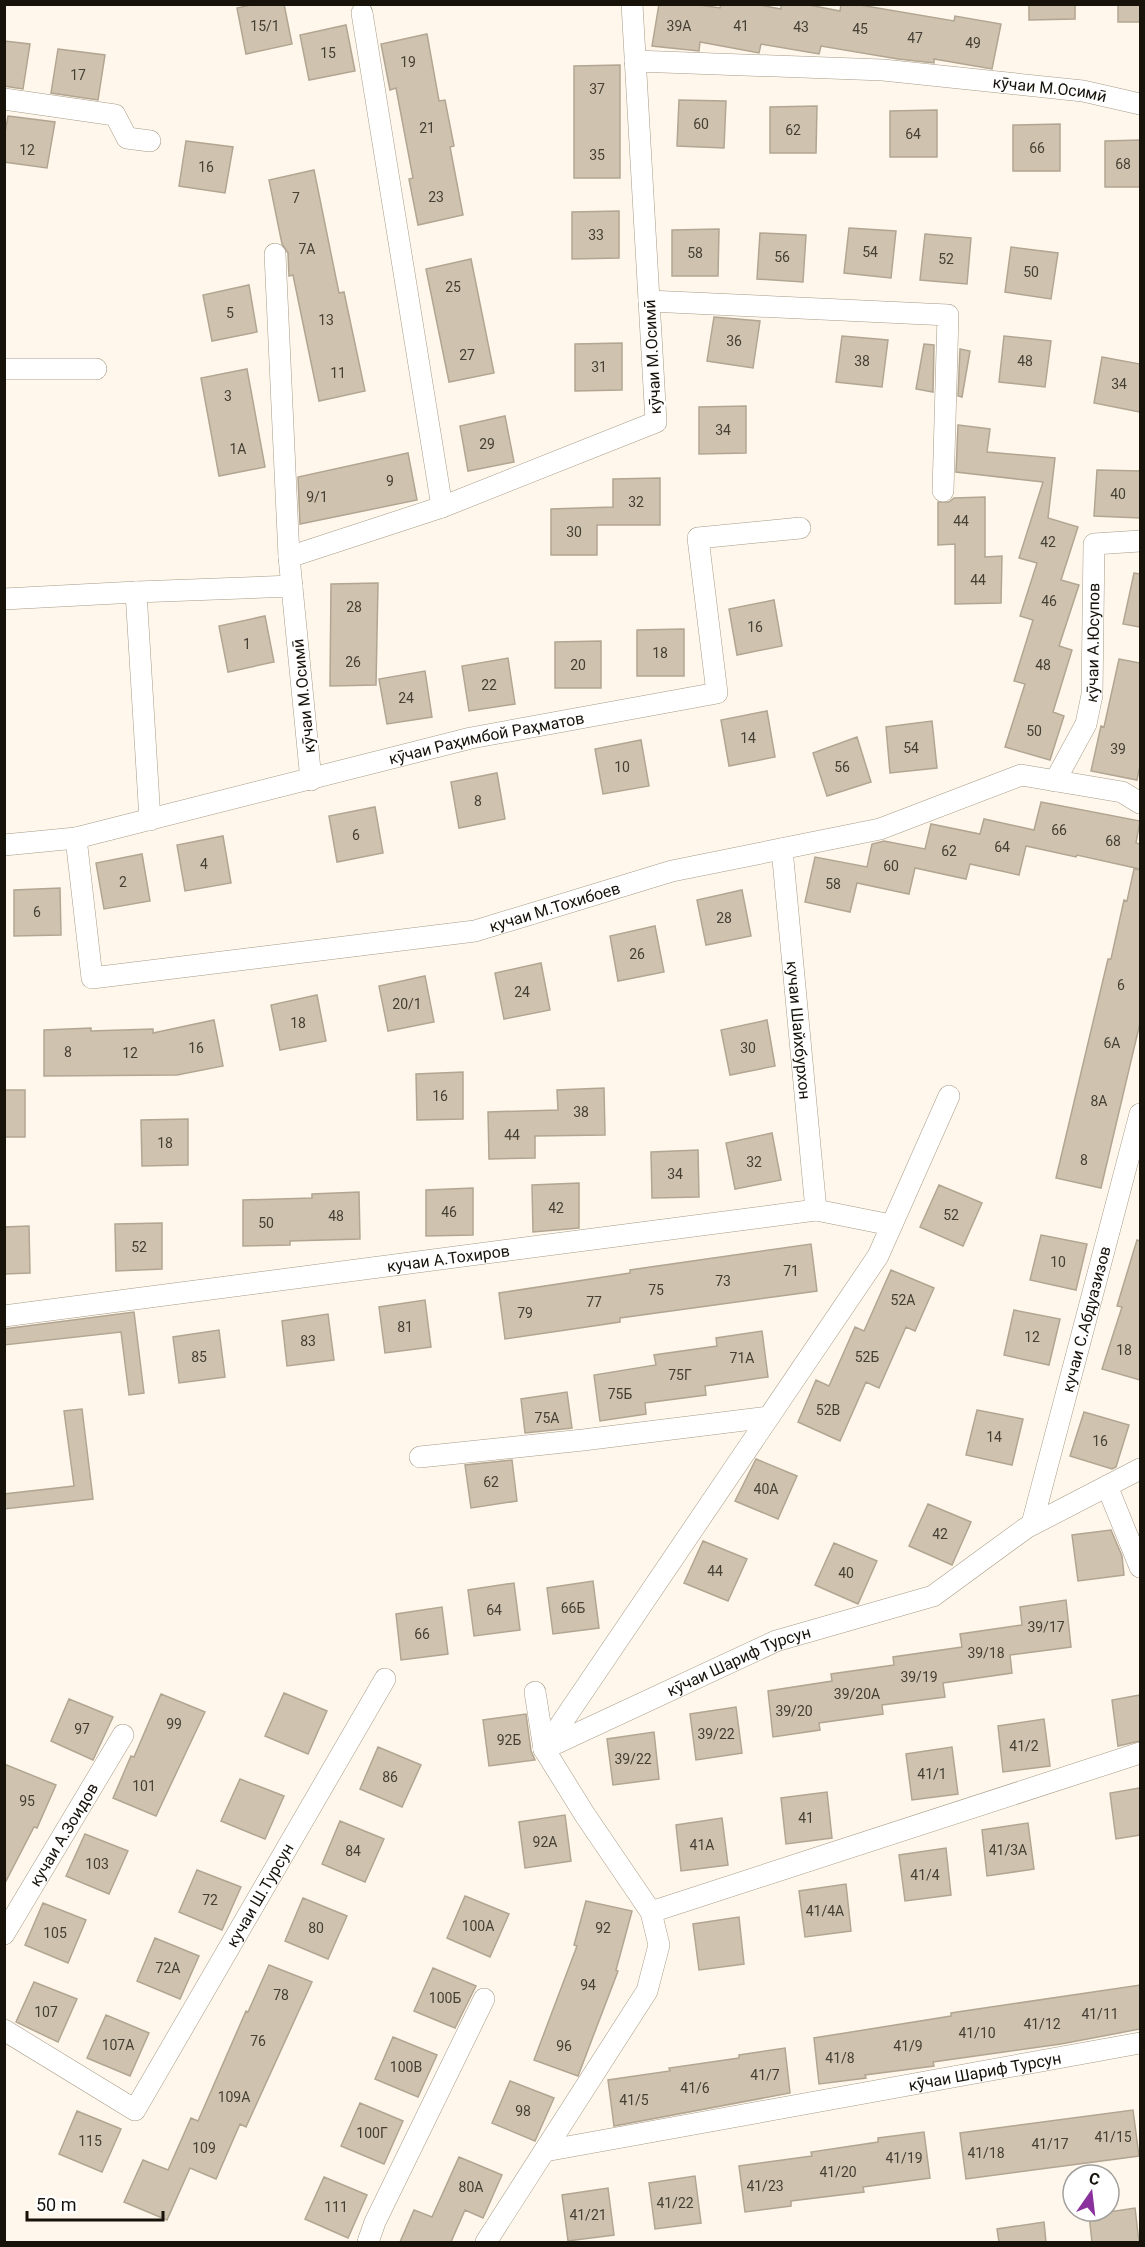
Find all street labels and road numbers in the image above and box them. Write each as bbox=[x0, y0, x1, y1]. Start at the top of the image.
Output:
street label: кӯчаи М.Осимӣ bbox=[992, 73, 1109, 106]
street label: кӯчаи М.Осимӣ bbox=[640, 299, 665, 415]
street label: кӯчаи А.Юсупов bbox=[1082, 583, 1103, 704]
street label: кӯчаи М.Осимӣ bbox=[288, 638, 319, 754]
street label: кӯчаи Раҳимбой Раҳматов bbox=[387, 708, 586, 768]
street label: кучаи М.Тохибоев bbox=[487, 878, 622, 936]
street label: кучаи Шайхбурхон bbox=[783, 960, 815, 1100]
street label: кучаи А.Тохиров bbox=[386, 1241, 511, 1276]
street label: кучаи С.Абдуазизов bbox=[1058, 1244, 1115, 1394]
street label: кӯчаи Шариф Турсун bbox=[664, 1623, 813, 1700]
street label: кучаи А.Зоидов bbox=[26, 1779, 102, 1890]
street label: кучаи Ш.Турсун bbox=[223, 1840, 298, 1951]
street label: кӯчаи Шариф Турсун bbox=[907, 2048, 1063, 2095]

